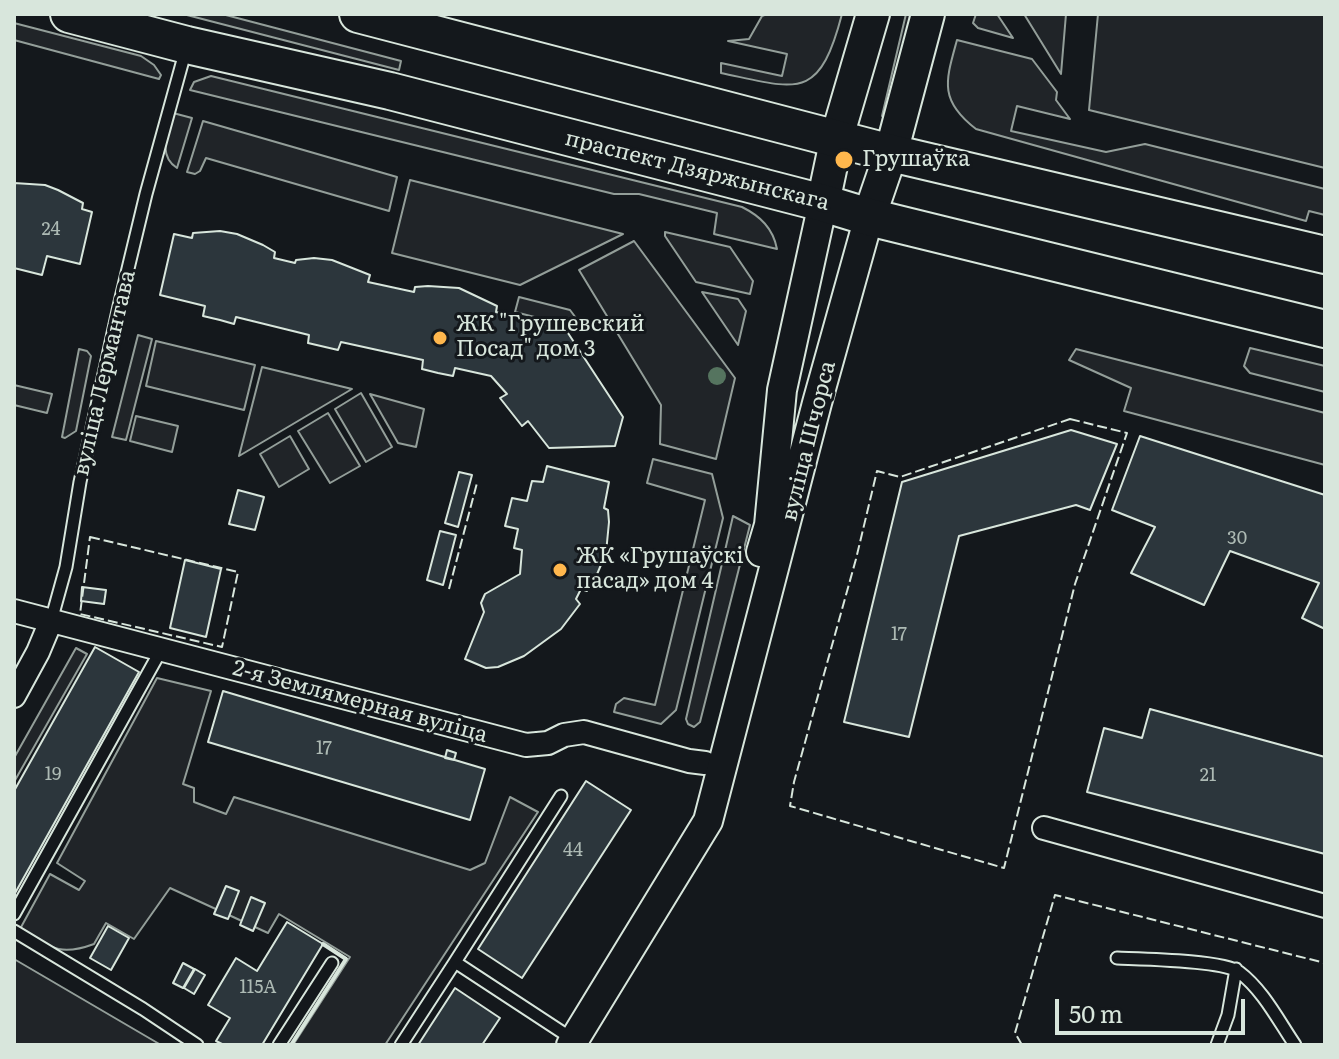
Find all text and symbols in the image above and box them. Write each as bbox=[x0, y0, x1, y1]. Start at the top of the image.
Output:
street label: праспект Дзяржынскага bbox=[562, 125, 832, 217]
place label: Грушаўка bbox=[862, 147, 970, 173]
marker: Грушаўка bbox=[833, 149, 855, 171]
house number: 24 bbox=[41, 219, 61, 241]
street label: вуліца Лермантава bbox=[68, 267, 142, 479]
place label: ЖК "Грушевский Посад" дом 3 bbox=[456, 312, 645, 364]
marker: ЖК "Грушевский Посад" дом 3 bbox=[431, 329, 449, 347]
street label: вуліца Шчорса bbox=[776, 358, 842, 524]
house number: 30 bbox=[1227, 528, 1247, 550]
place label: ЖК «Грушаўскі пасад» дом 4 bbox=[576, 544, 744, 596]
marker: ЖК «Грушаўскі пасад» дом 4 bbox=[551, 561, 569, 579]
house number: 17 bbox=[891, 624, 907, 646]
street label: 2-я Землямерная вуліца bbox=[230, 655, 490, 749]
house number: 17 bbox=[316, 738, 332, 760]
house number: 19 bbox=[45, 764, 61, 786]
house number: 21 bbox=[1200, 765, 1216, 787]
house number: 44 bbox=[563, 840, 583, 862]
house number: 115А bbox=[239, 977, 277, 999]
scale bar bbox=[1059, 983, 1249, 1033]
text: 50 m bbox=[1069, 995, 1123, 1030]

